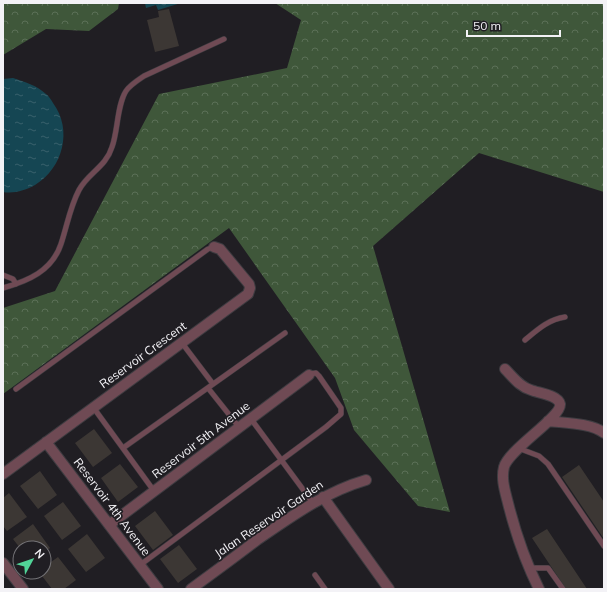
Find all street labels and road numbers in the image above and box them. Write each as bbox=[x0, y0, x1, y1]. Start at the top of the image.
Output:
street label: Reservoir Crescent bbox=[96, 318, 189, 391]
street label: Reservoir 5th Avenue bbox=[149, 398, 253, 481]
street label: Reservoir 4th Avenue bbox=[71, 455, 154, 559]
street label: Jalan Reservoir Garden bbox=[212, 477, 326, 561]

